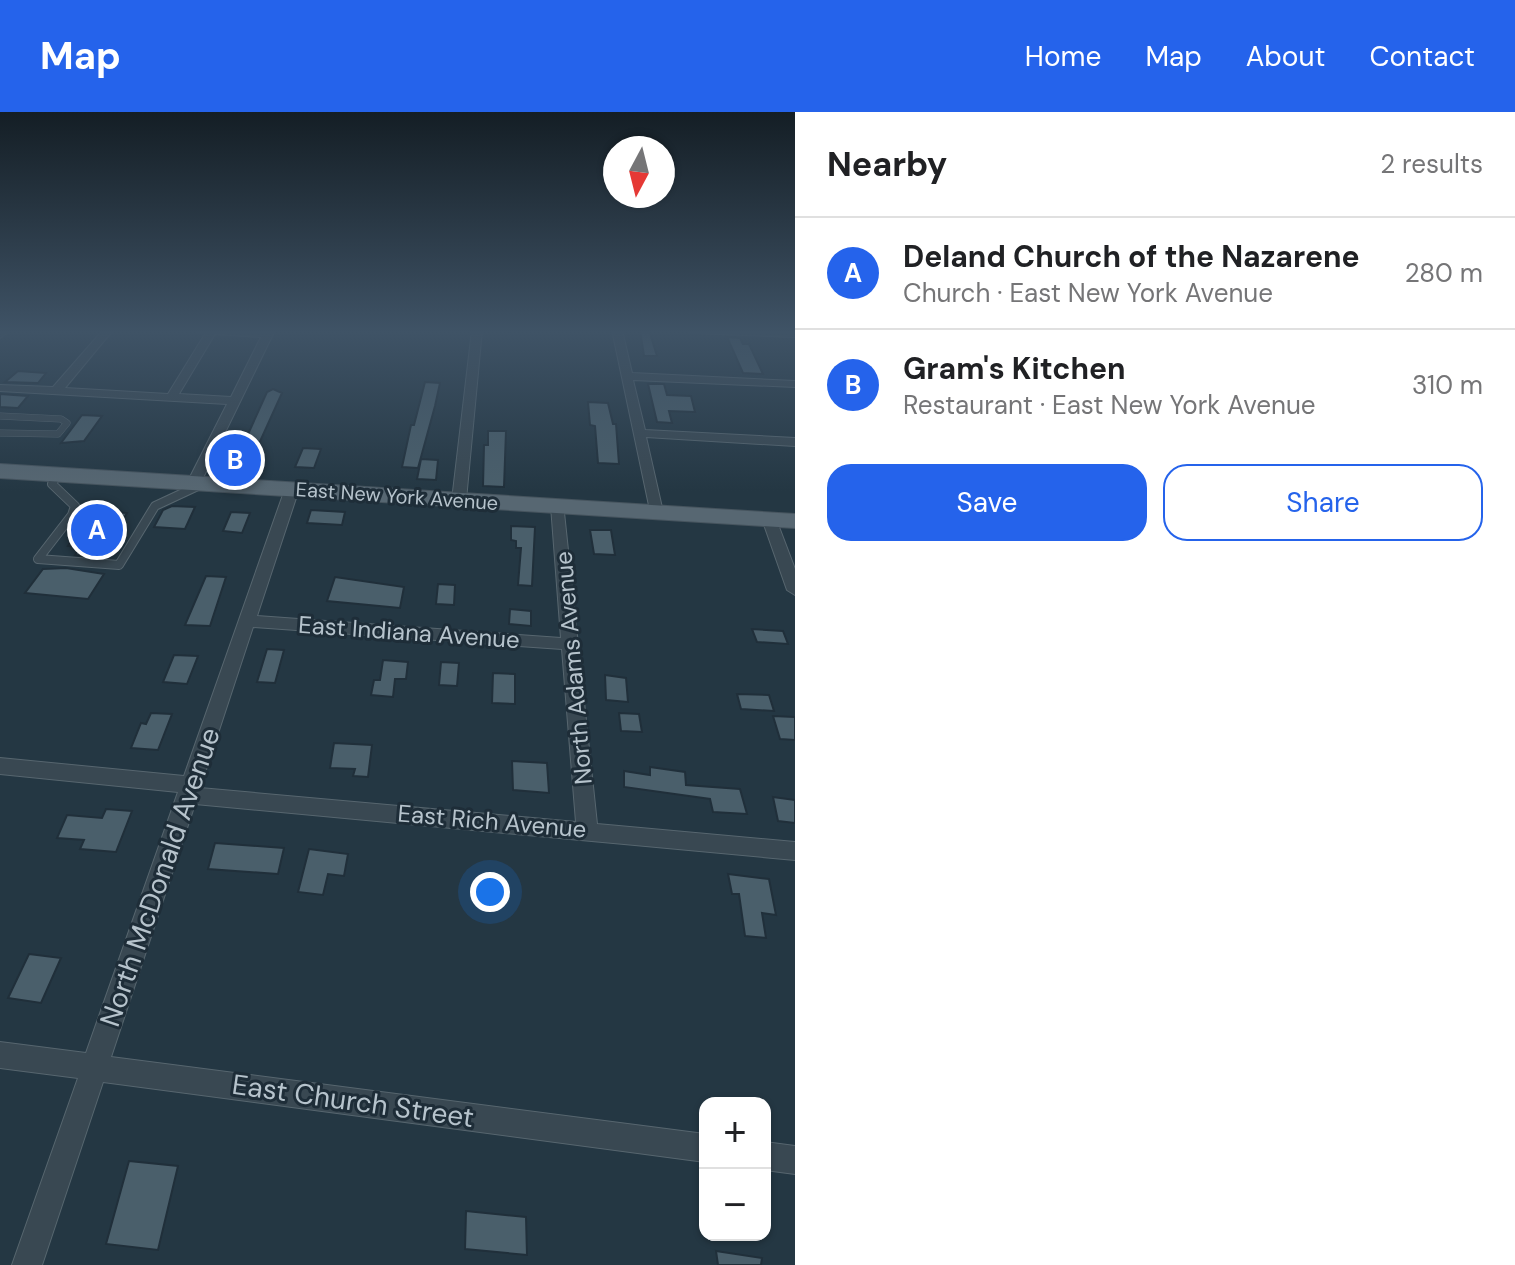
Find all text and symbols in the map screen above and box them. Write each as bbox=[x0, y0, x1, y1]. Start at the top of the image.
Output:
text: Map bbox=[40, 31, 121, 81]
text: Home bbox=[1025, 38, 1101, 75]
text: Map bbox=[1145, 38, 1202, 75]
text: About bbox=[1246, 38, 1325, 75]
text: Contact bbox=[1369, 38, 1475, 75]
north arrow bbox=[603, 136, 675, 208]
text: Nearby bbox=[827, 142, 947, 187]
text: 2 results bbox=[1380, 147, 1483, 181]
text: Deland Church of the Nazarene bbox=[903, 237, 1360, 276]
text: A bbox=[844, 256, 862, 290]
text: 280 m bbox=[1405, 256, 1483, 290]
text: Church · East New York Avenue bbox=[903, 276, 1273, 310]
text: Gram's Kitchen bbox=[903, 349, 1126, 388]
text: B bbox=[845, 368, 861, 402]
text: 310 m bbox=[1412, 368, 1483, 402]
text: Restaurant · East New York Avenue bbox=[903, 388, 1316, 422]
pin: B bbox=[209, 430, 261, 490]
button: Save bbox=[827, 464, 1147, 541]
button: Share bbox=[1163, 464, 1483, 541]
street label: East New York Avenue bbox=[295, 476, 499, 516]
pin: A bbox=[71, 500, 123, 560]
street label: North Adams Avenue bbox=[547, 550, 599, 786]
street label: East Indiana Avenue bbox=[297, 609, 521, 655]
street label: North McDonald Avenue bbox=[91, 723, 229, 1031]
street label: East Rich Avenue bbox=[396, 797, 588, 845]
your location bbox=[470, 872, 510, 912]
street label: East Church Street bbox=[230, 1066, 476, 1136]
map controls bbox=[699, 1097, 771, 1241]
button: + bbox=[699, 1097, 771, 1169]
button: − bbox=[699, 1169, 771, 1241]

